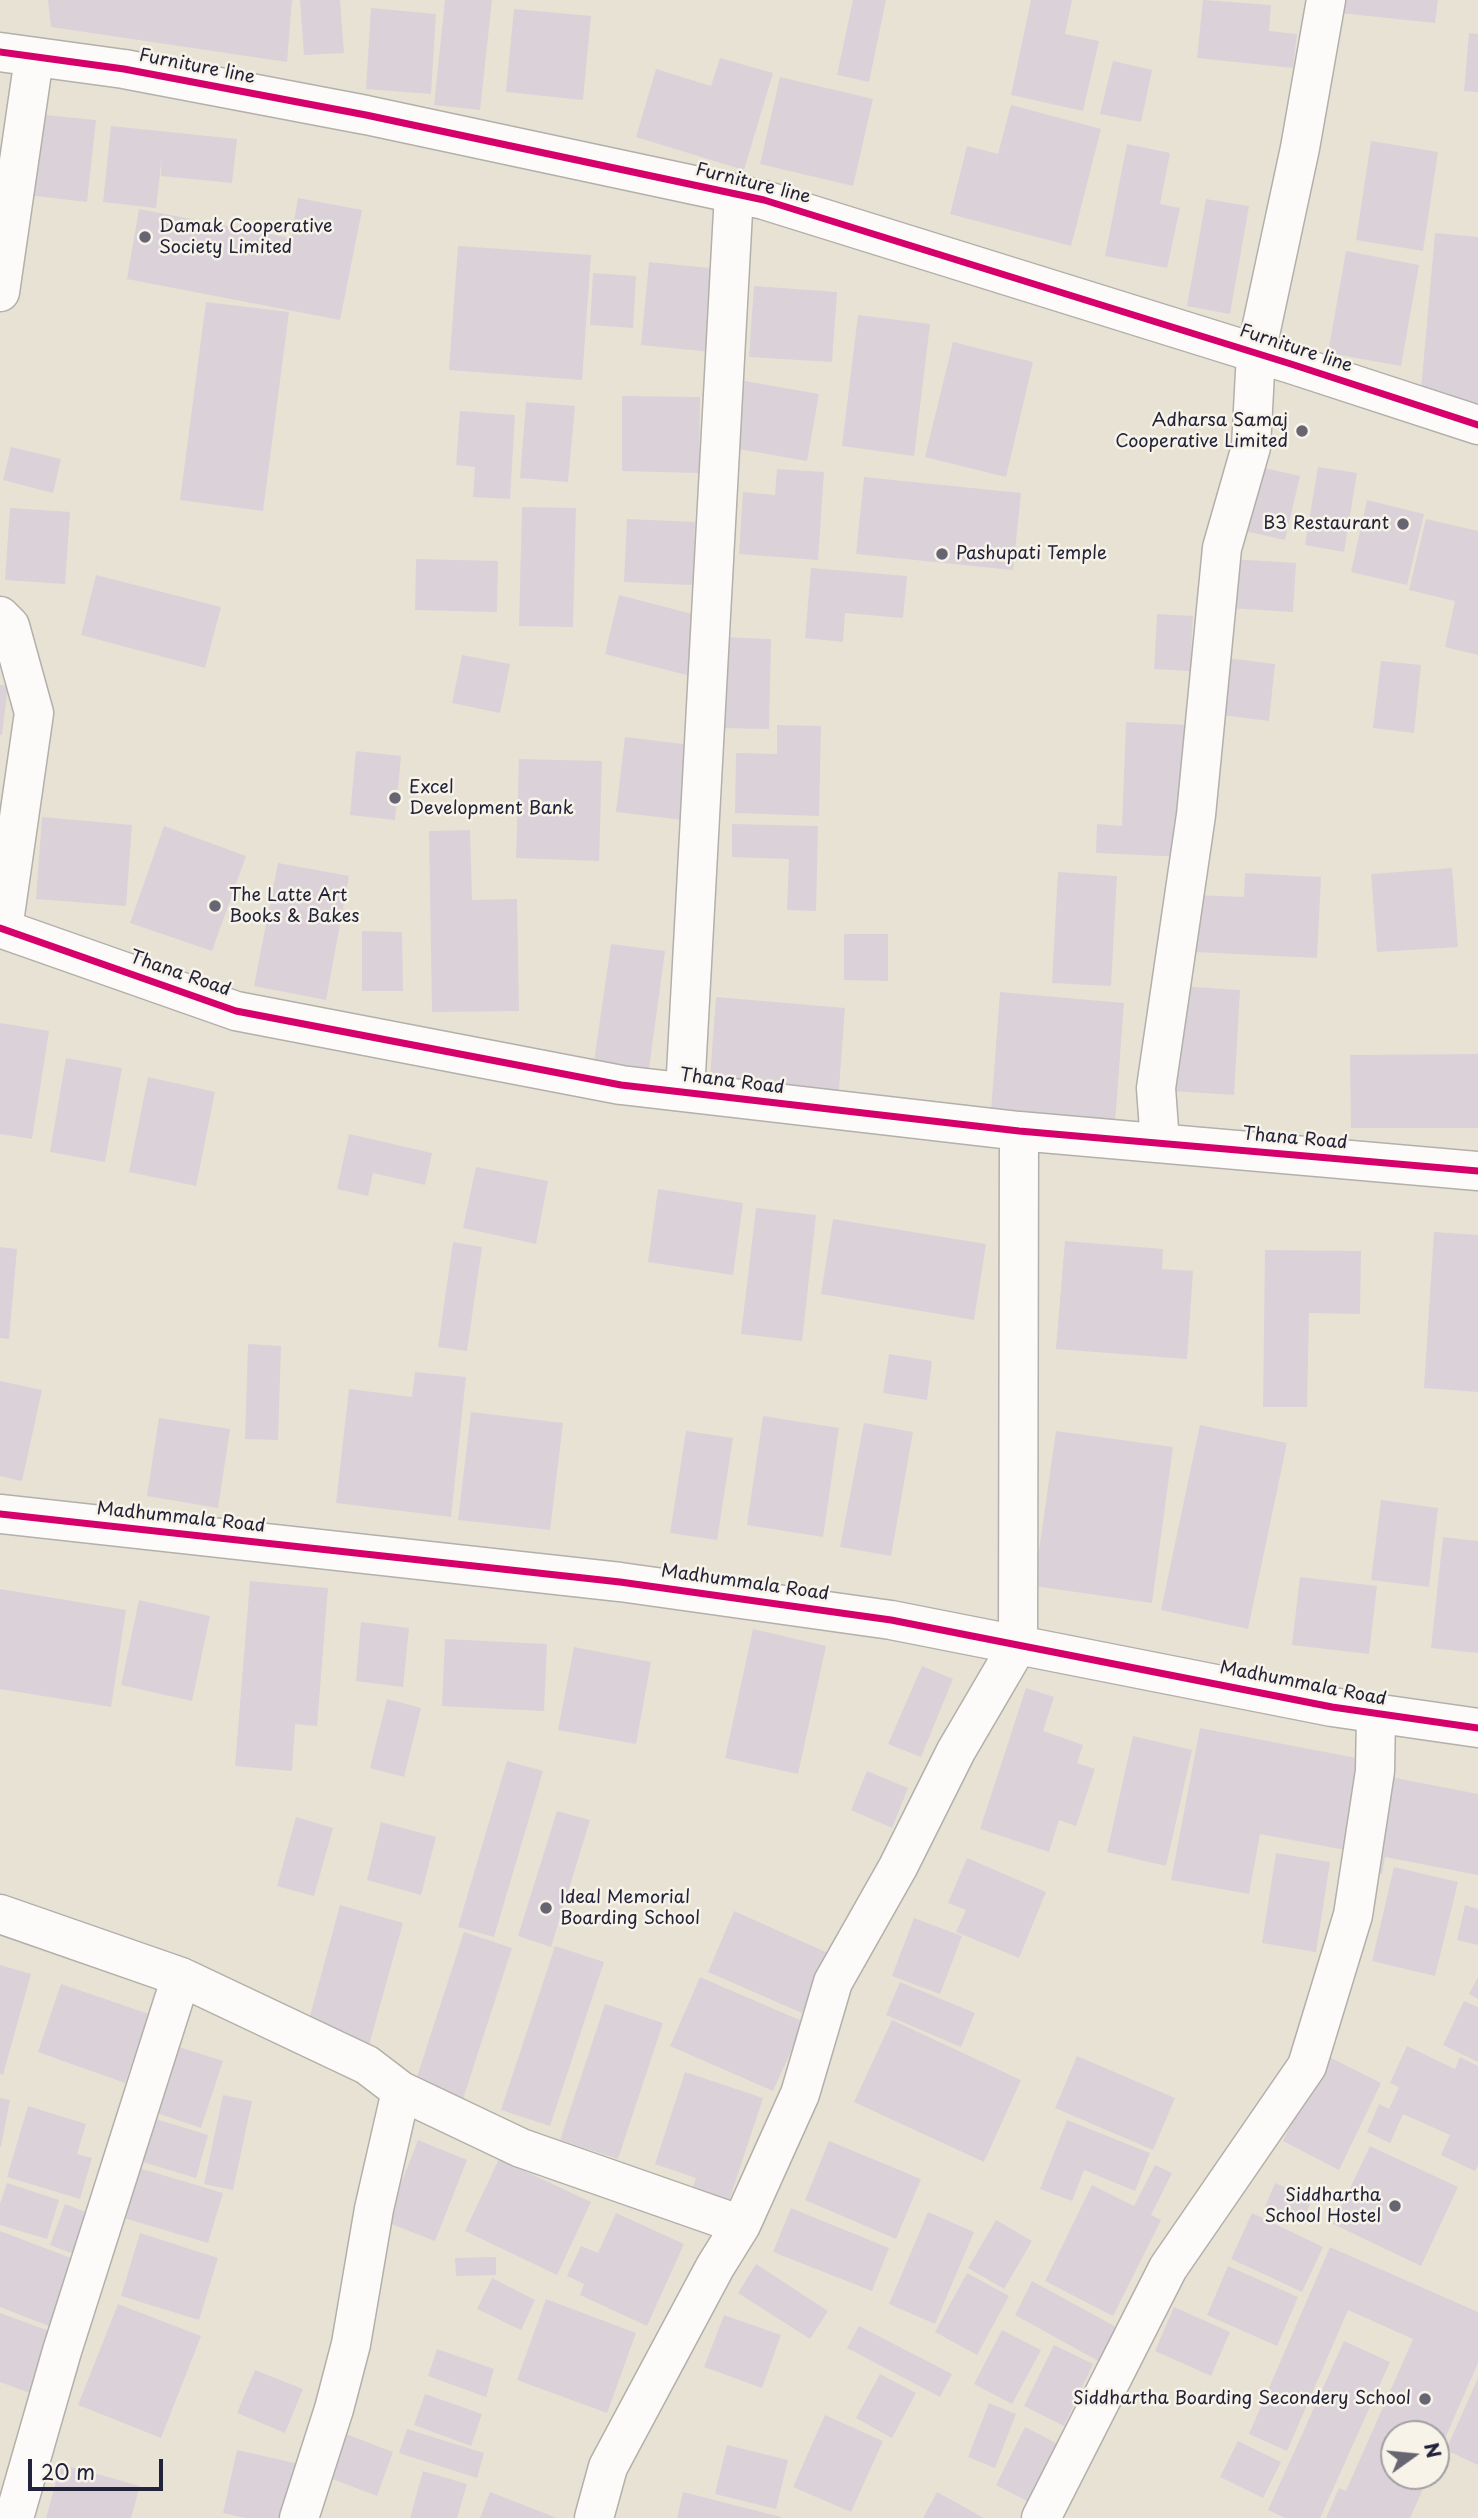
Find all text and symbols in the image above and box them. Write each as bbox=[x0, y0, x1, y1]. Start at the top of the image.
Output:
street label: Furniture line bbox=[137, 45, 257, 89]
street label: Furniture line bbox=[693, 159, 813, 209]
place label: Damak Cooperative Society Limited bbox=[159, 216, 333, 258]
marker: Damak Cooperative Society Limited bbox=[137, 229, 153, 245]
street label: Furniture line bbox=[1237, 321, 1355, 377]
place label: Adharsa Samaj Cooperative Limited bbox=[1115, 410, 1288, 452]
marker: Adharsa Samaj Cooperative Limited bbox=[1294, 423, 1310, 439]
place label: B3 Restaurant bbox=[1263, 513, 1389, 535]
marker: B3 Restaurant bbox=[1395, 516, 1411, 532]
place label: Pashupati Temple bbox=[956, 543, 1107, 565]
marker: Pashupati Temple bbox=[934, 546, 950, 562]
place label: Excel Development Bank bbox=[409, 777, 574, 820]
marker: Excel Development Bank bbox=[387, 790, 403, 806]
place label: The Latte Art Books & Bakes bbox=[229, 885, 359, 928]
marker: The Latte Art Books & Bakes bbox=[207, 898, 223, 914]
street label: Thana Road bbox=[127, 947, 233, 1001]
street label: Thana Road bbox=[678, 1065, 786, 1099]
street label: Thana Road bbox=[1242, 1124, 1348, 1154]
street label: Madhummala Road bbox=[96, 1498, 266, 1538]
street label: Madhummala Road bbox=[660, 1561, 830, 1605]
street label: Madhummala Road bbox=[1218, 1657, 1388, 1711]
place label: Ideal Memorial Boarding School bbox=[560, 1887, 700, 1930]
marker: Ideal Memorial Boarding School bbox=[538, 1900, 554, 1916]
place label: Siddhartha School Hostel bbox=[1264, 2185, 1381, 2228]
marker: Siddhartha School Hostel bbox=[1387, 2198, 1403, 2214]
place label: Siddhartha Boarding Secondery School bbox=[1073, 2388, 1411, 2410]
marker: Siddhartha Boarding Secondery School bbox=[1417, 2391, 1433, 2407]
north arrow bbox=[1380, 2420, 1450, 2490]
text: N bbox=[1418, 2439, 1449, 2461]
scale bar bbox=[32, 2444, 166, 2488]
text: 20 m bbox=[41, 2455, 95, 2487]

